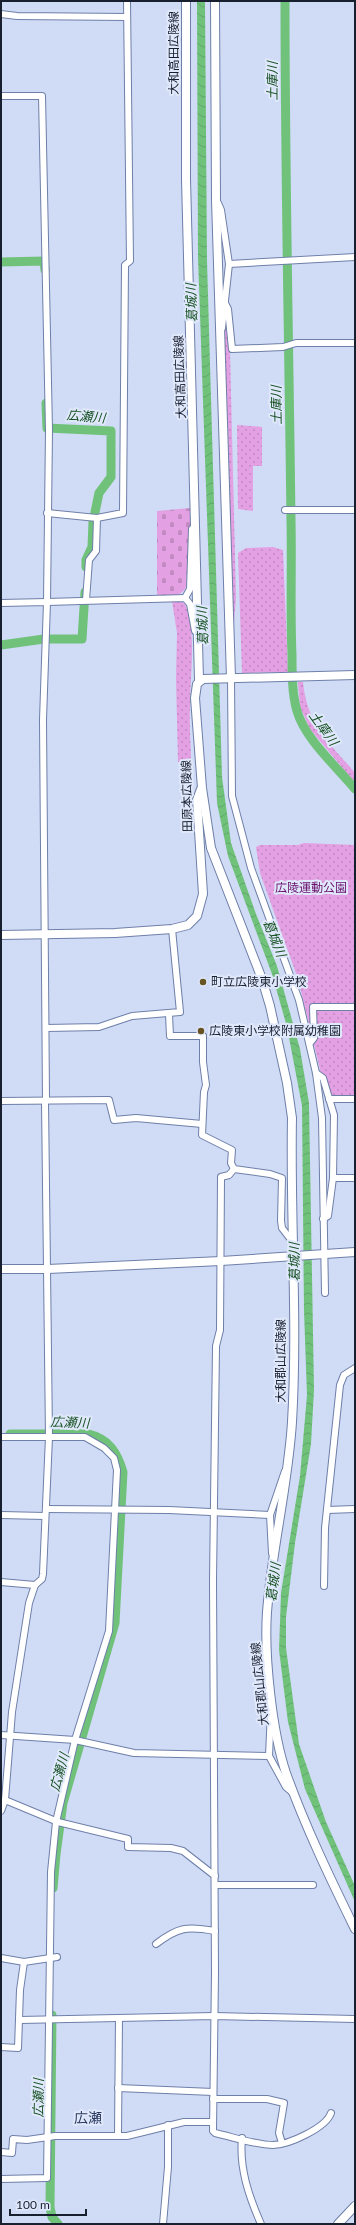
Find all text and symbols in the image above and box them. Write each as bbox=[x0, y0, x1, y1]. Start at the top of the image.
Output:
street label: 大和高田広陵線 bbox=[166, 11, 181, 95]
water label: 土庫川 bbox=[264, 60, 280, 101]
water label: 葛城川 bbox=[182, 281, 200, 323]
street label: 大和高田広陵線 bbox=[171, 335, 188, 419]
water label: 土庫川 bbox=[268, 383, 284, 425]
water label: 広瀬川 bbox=[66, 406, 108, 426]
water label: 葛城川 bbox=[193, 604, 211, 646]
water label: 土庫川 bbox=[306, 708, 343, 750]
street label: 田原本広陵線 bbox=[178, 760, 195, 832]
park label: 広陵運動公園 bbox=[275, 880, 347, 895]
water label: 葛城川 bbox=[260, 917, 290, 961]
place label: 町立広陵東小学校 bbox=[211, 974, 307, 989]
marker: 町立広陵東小学校 bbox=[198, 977, 208, 987]
place label: 広陵東小学校附属幼稚園 bbox=[209, 1023, 341, 1038]
marker: 広陵東小学校附属幼稚園 bbox=[196, 1026, 206, 1036]
water label: 葛城川 bbox=[286, 1240, 302, 1282]
street label: 大和郡山広陵線 bbox=[273, 1319, 288, 1403]
water label: 広瀬川 bbox=[50, 1413, 92, 1431]
water label: 葛城川 bbox=[263, 1560, 284, 1602]
street label: 大和郡山広陵線 bbox=[248, 1641, 271, 1727]
water label: 広瀬川 bbox=[46, 1749, 73, 1793]
water label: 広瀬川 bbox=[30, 2076, 46, 2118]
district label: 広瀬 bbox=[74, 2109, 102, 2126]
scale bar bbox=[10, 2191, 86, 2217]
text: 100 m bbox=[16, 2197, 50, 2212]

